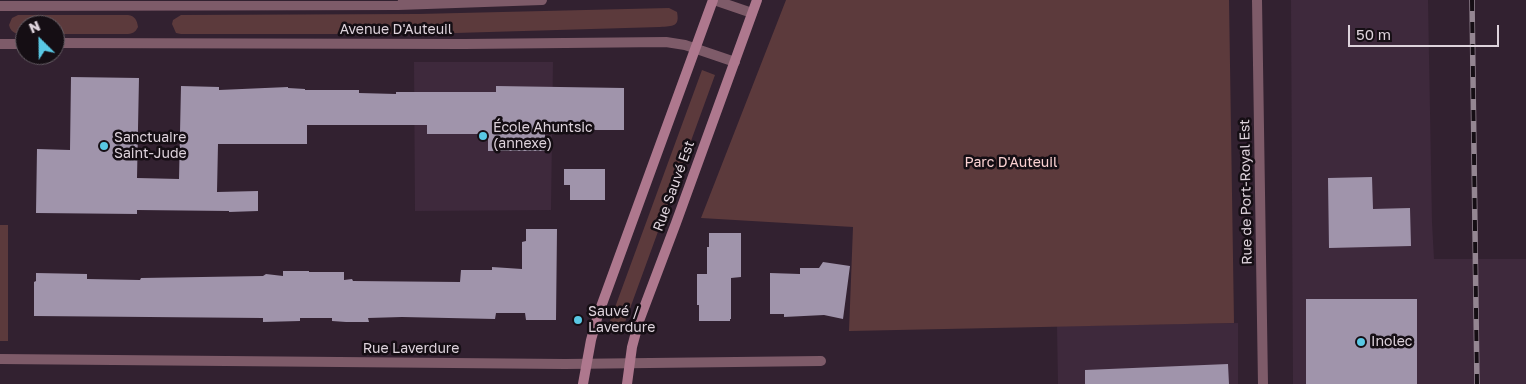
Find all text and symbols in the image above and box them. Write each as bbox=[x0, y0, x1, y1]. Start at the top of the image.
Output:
north arrow bbox=[15, 15, 65, 65]
scale bar bbox=[1351, 15, 1502, 47]
text: N bbox=[26, 17, 43, 37]
street label: Avenue D'Auteuil bbox=[340, 22, 452, 38]
text: 50 m bbox=[1356, 25, 1391, 43]
street label: Rue de Port-Royal Est bbox=[1236, 119, 1256, 265]
place label: École Ahuntsic (annexe) bbox=[493, 120, 593, 152]
place label: Sanctuaire Saint-Jude bbox=[114, 130, 187, 162]
marker: École Ahuntsic (annexe) bbox=[477, 130, 489, 142]
street label: Rue Sauvé Est bbox=[650, 138, 698, 234]
marker: Sanctuaire Saint-Jude bbox=[98, 140, 110, 152]
park label: Parc D'Auteuil bbox=[964, 155, 1058, 171]
place label: Sauvé / Laverdure bbox=[588, 304, 655, 336]
marker: Sauvé / Laverdure bbox=[572, 314, 584, 326]
place label: Inolec bbox=[1371, 334, 1412, 350]
marker: Inolec bbox=[1355, 336, 1367, 348]
street label: Rue Laverdure bbox=[363, 341, 459, 357]

